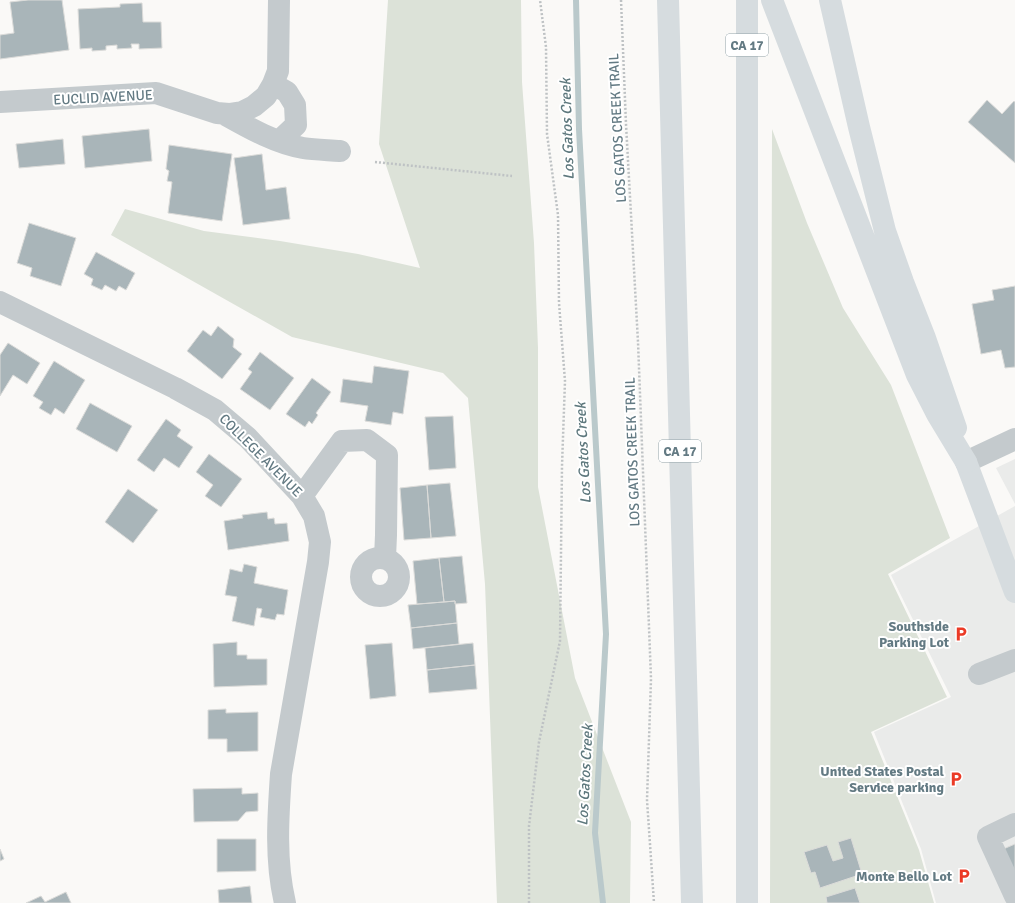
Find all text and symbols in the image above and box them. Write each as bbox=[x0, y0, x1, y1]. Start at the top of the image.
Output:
road number: CA 17 bbox=[726, 34, 768, 56]
street label: LOS GATOS CREEK TRAIL bbox=[605, 53, 630, 203]
water label: Los Gatos Creek bbox=[556, 76, 578, 180]
street label: EUCLID AVENUE bbox=[53, 86, 153, 109]
street label: LOS GATOS CREEK TRAIL bbox=[621, 377, 644, 527]
water label: Los Gatos Creek bbox=[571, 400, 595, 504]
street label: COLLEGE AVENUE bbox=[216, 410, 306, 500]
road number: CA 17 bbox=[659, 440, 701, 462]
place label: Southside Parking Lot bbox=[879, 618, 950, 651]
parking icon: Southside Parking Lot bbox=[952, 625, 970, 643]
water label: Los Gatos Creek bbox=[573, 722, 597, 826]
place label: United States Postal Service parking bbox=[820, 763, 945, 796]
parking icon: United States Postal Service parking bbox=[947, 770, 965, 788]
parking icon: Monte Bello Lot bbox=[955, 867, 973, 885]
place label: Monte Bello Lot bbox=[856, 868, 953, 885]

